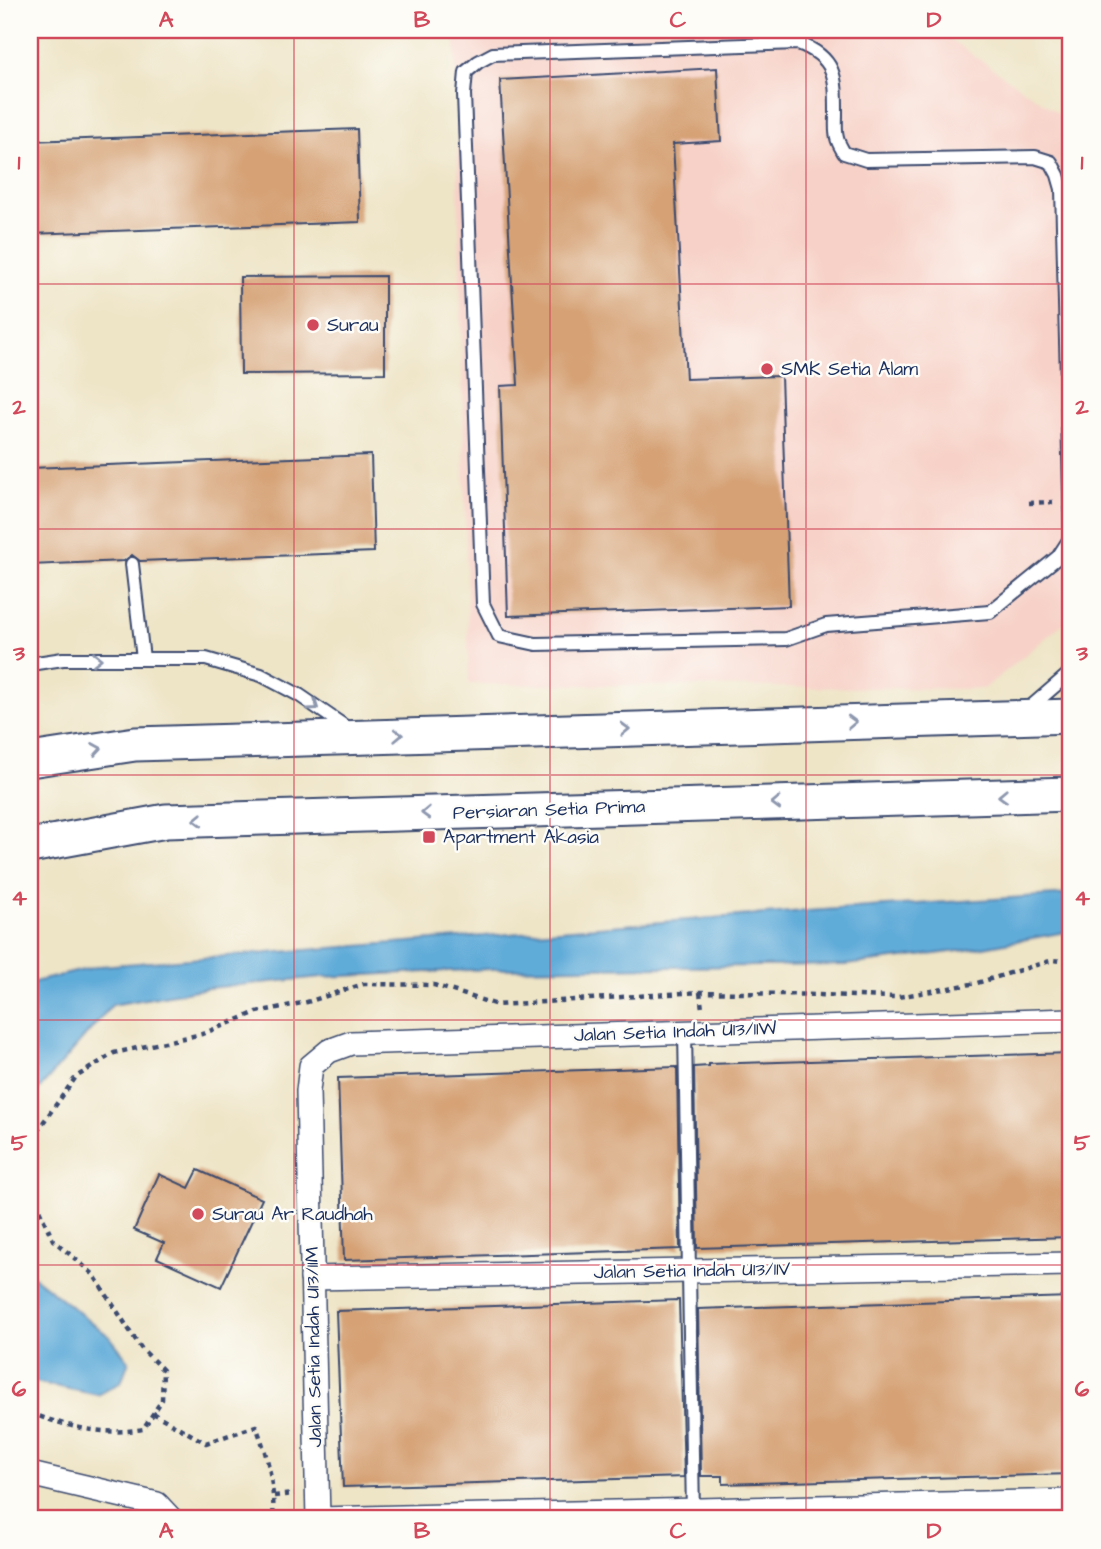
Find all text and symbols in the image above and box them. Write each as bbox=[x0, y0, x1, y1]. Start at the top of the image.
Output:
text: A bbox=[159, 4, 174, 36]
text: B bbox=[414, 4, 431, 36]
text: C bbox=[670, 4, 687, 36]
text: D bbox=[927, 4, 942, 36]
text: 1 bbox=[18, 146, 21, 178]
text: 1 bbox=[1081, 146, 1084, 178]
place label: Surau bbox=[327, 312, 379, 339]
marker: Surau bbox=[305, 317, 321, 333]
place label: SMK Setia Alam bbox=[781, 356, 918, 383]
marker: SMK Setia Alam bbox=[759, 361, 775, 377]
text: 2 bbox=[11, 391, 26, 423]
text: 2 bbox=[1074, 391, 1089, 423]
text: 3 bbox=[12, 637, 25, 669]
text: 3 bbox=[1075, 637, 1088, 669]
one-way arrow bbox=[93, 651, 103, 667]
one-way arrow bbox=[306, 698, 319, 710]
one-way arrow bbox=[847, 714, 858, 729]
one-way arrow bbox=[620, 721, 631, 736]
one-way arrow bbox=[392, 728, 403, 743]
one-way arrow bbox=[91, 742, 103, 757]
one-way arrow bbox=[997, 788, 1008, 803]
street label: Persiaran Setia Prima bbox=[452, 793, 646, 827]
one-way arrow bbox=[770, 795, 781, 810]
one-way arrow bbox=[420, 806, 431, 821]
one-way arrow bbox=[193, 813, 204, 828]
place label: Apartment Akasia bbox=[443, 824, 599, 851]
marker: Apartment Akasia bbox=[421, 829, 437, 845]
text: 4 bbox=[11, 882, 27, 914]
text: 4 bbox=[1074, 882, 1090, 914]
street label: Jalan Setia Indah U13/11W bbox=[573, 1015, 777, 1049]
text: 5 bbox=[11, 1127, 28, 1159]
text: 5 bbox=[1074, 1127, 1091, 1159]
place label: Surau Ar Raudhah bbox=[212, 1201, 373, 1228]
marker: Surau Ar Raudhah bbox=[190, 1206, 206, 1222]
street label: Jalan Setia Indah U13/11M bbox=[299, 1246, 329, 1448]
street label: Jalan Setia Indah U13/11V bbox=[593, 1256, 791, 1286]
text: 6 bbox=[12, 1373, 27, 1405]
text: 6 bbox=[1075, 1373, 1090, 1405]
text: A bbox=[159, 1515, 174, 1547]
text: B bbox=[414, 1515, 431, 1547]
text: C bbox=[670, 1515, 687, 1547]
text: D bbox=[927, 1515, 942, 1547]

